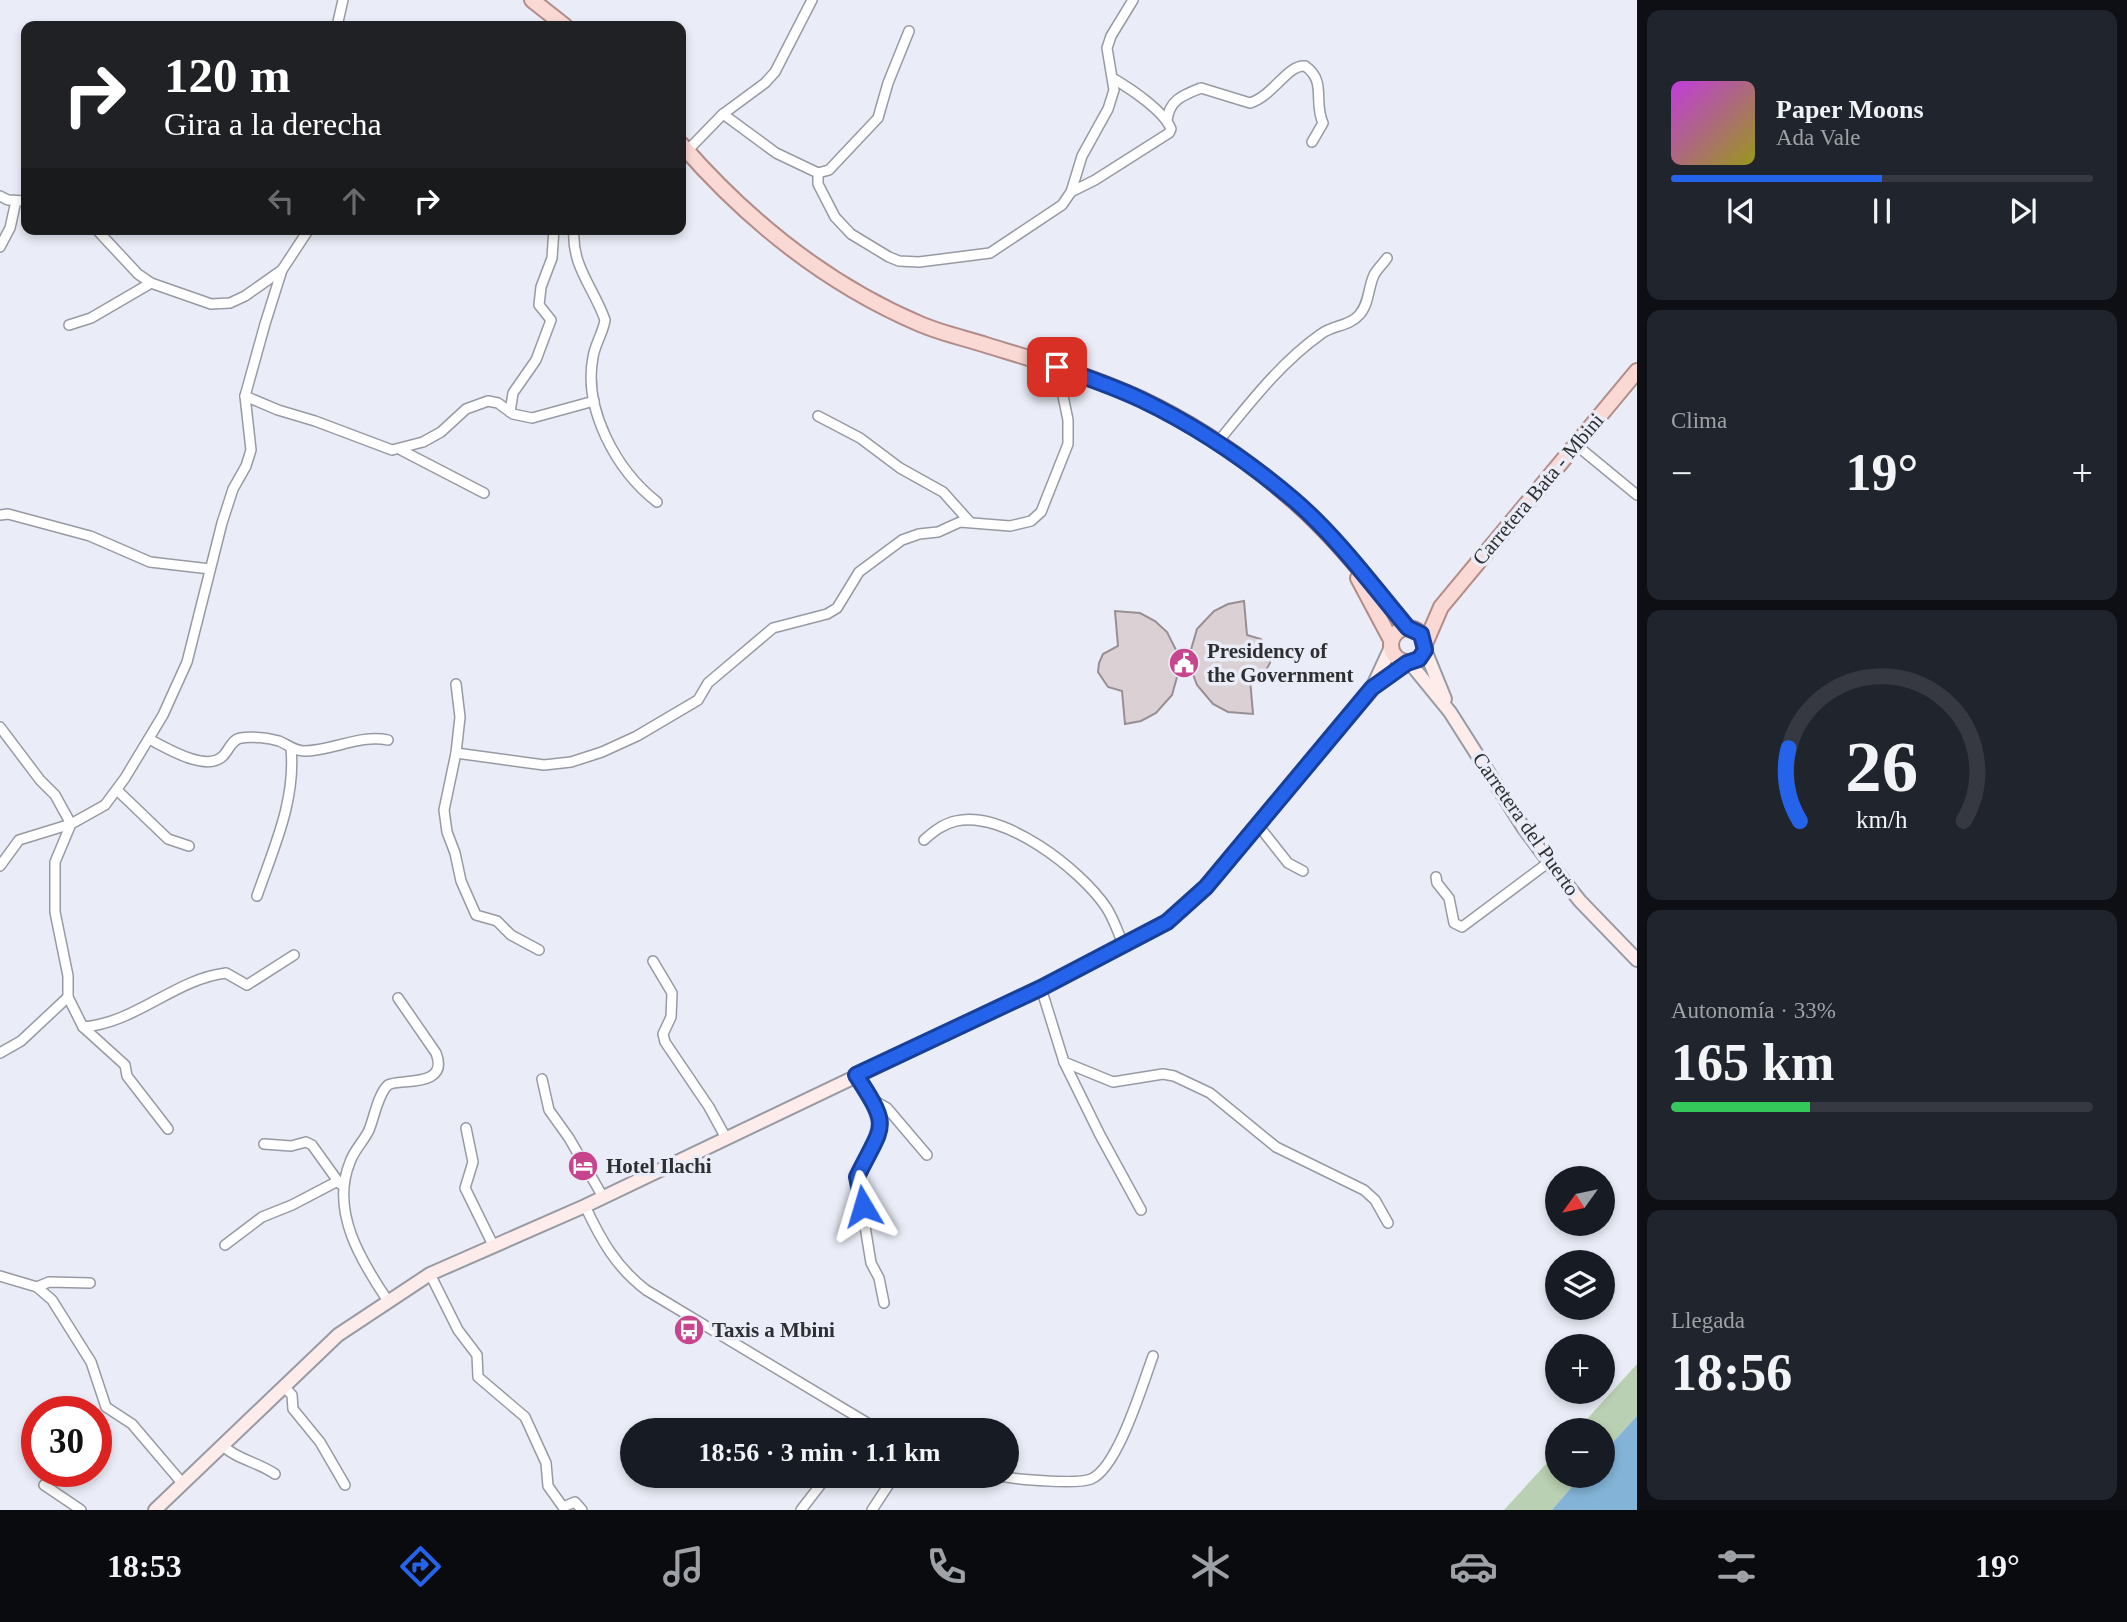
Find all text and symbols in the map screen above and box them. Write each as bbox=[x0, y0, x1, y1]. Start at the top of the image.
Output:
text: 120 m bbox=[164, 48, 291, 103]
icon: right bbox=[49, 49, 140, 140]
text: Paper Moons bbox=[1776, 95, 1924, 124]
text: Gira a la derecha bbox=[164, 106, 382, 142]
text: Ada Vale bbox=[1776, 125, 1861, 150]
icon: left bbox=[262, 182, 300, 220]
icon: ahead bbox=[335, 182, 373, 220]
icon: right bbox=[408, 182, 446, 220]
icon: previous bbox=[1722, 192, 1760, 230]
icon: pause bbox=[1863, 192, 1901, 230]
icon: next bbox=[2004, 192, 2042, 230]
pin bbox=[1027, 337, 1087, 397]
icon: arrive bbox=[1038, 348, 1076, 386]
street label: Carretera Bata - Mbini bbox=[1468, 408, 1609, 570]
text: Clima bbox=[1671, 408, 1727, 433]
text: 19° bbox=[1846, 444, 1918, 501]
text: − bbox=[1671, 452, 1692, 494]
text: + bbox=[2072, 452, 2093, 494]
place label: Presidency of the Government bbox=[1207, 639, 1353, 687]
public building icon: Presidency of the Government bbox=[1167, 646, 1201, 680]
text: 26 bbox=[1846, 726, 1918, 807]
street label: Carretera del Puerto bbox=[1468, 748, 1584, 900]
text: km/h bbox=[1856, 806, 1908, 833]
text: Autonomía · 33% bbox=[1671, 998, 1836, 1023]
text: 165 km bbox=[1671, 1034, 1834, 1091]
hotel icon: Hotel Ilachi bbox=[566, 1149, 600, 1183]
place label: Hotel Ilachi bbox=[606, 1154, 712, 1178]
north arrow bbox=[1545, 1166, 1615, 1236]
map controls bbox=[1545, 1166, 1615, 1488]
position arrow bbox=[826, 1169, 900, 1243]
button: layers bbox=[1545, 1250, 1615, 1320]
text: Llegada bbox=[1671, 1308, 1745, 1333]
bus stop icon: Taxis a Mbini bbox=[672, 1313, 706, 1347]
place label: Taxis a Mbini bbox=[712, 1318, 835, 1342]
button: + bbox=[1545, 1334, 1615, 1404]
text: 18:56 bbox=[1671, 1344, 1792, 1401]
speed limit sign: 30 bbox=[21, 1396, 112, 1487]
button: − bbox=[1545, 1418, 1615, 1488]
text: 18:56 · 3 min · 1.1 km bbox=[699, 1438, 940, 1467]
icon: directions bbox=[396, 1542, 445, 1591]
icon: music bbox=[659, 1542, 708, 1591]
icon: phone bbox=[922, 1542, 971, 1591]
icon: climate bbox=[1186, 1542, 1235, 1591]
icon: car bbox=[1449, 1542, 1498, 1591]
icon: filters bbox=[1712, 1542, 1761, 1591]
text: 18:53 bbox=[107, 1548, 182, 1584]
text: 19° bbox=[1975, 1548, 2020, 1584]

